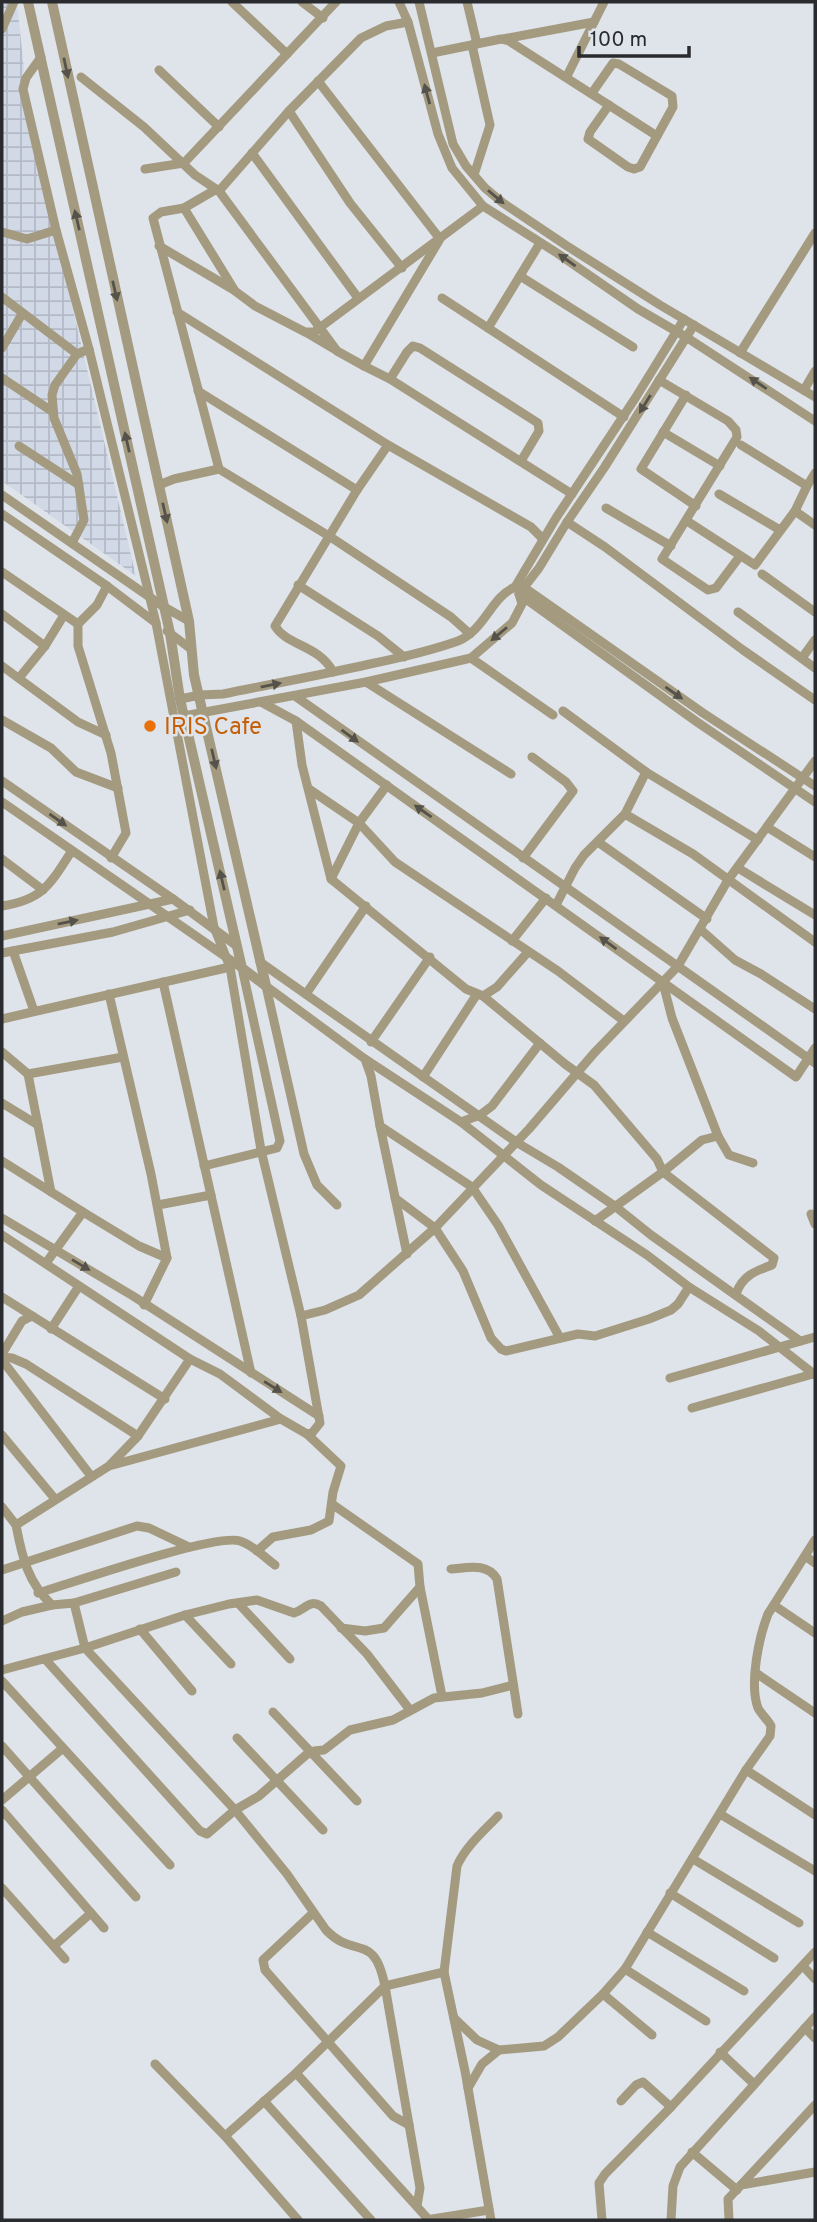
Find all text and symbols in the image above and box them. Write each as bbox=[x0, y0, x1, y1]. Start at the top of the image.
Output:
scale bar bbox=[579, 14, 689, 58]
text: 100 m bbox=[590, 27, 647, 54]
one-way arrow bbox=[61, 57, 72, 79]
one-way arrow bbox=[421, 83, 432, 105]
one-way arrow bbox=[487, 189, 504, 204]
one-way arrow bbox=[72, 209, 83, 231]
one-way arrow bbox=[558, 253, 576, 267]
one-way arrow bbox=[110, 280, 121, 302]
one-way arrow bbox=[748, 377, 768, 390]
one-way arrow bbox=[638, 394, 651, 414]
one-way arrow bbox=[121, 431, 132, 453]
one-way arrow bbox=[160, 502, 171, 524]
one-way arrow bbox=[490, 626, 508, 642]
one-way arrow bbox=[260, 679, 282, 690]
one-way arrow bbox=[665, 686, 683, 700]
place label: IRIS Cafe bbox=[164, 713, 262, 743]
marker: IRIS Cafe bbox=[142, 718, 158, 734]
one-way arrow bbox=[341, 729, 359, 743]
one-way arrow bbox=[209, 748, 220, 770]
one-way arrow bbox=[414, 804, 432, 818]
one-way arrow bbox=[49, 813, 67, 827]
one-way arrow bbox=[216, 869, 227, 891]
one-way arrow bbox=[57, 916, 79, 927]
one-way arrow bbox=[599, 936, 617, 950]
one-way arrow bbox=[72, 1259, 91, 1272]
one-way arrow bbox=[264, 1380, 283, 1393]

